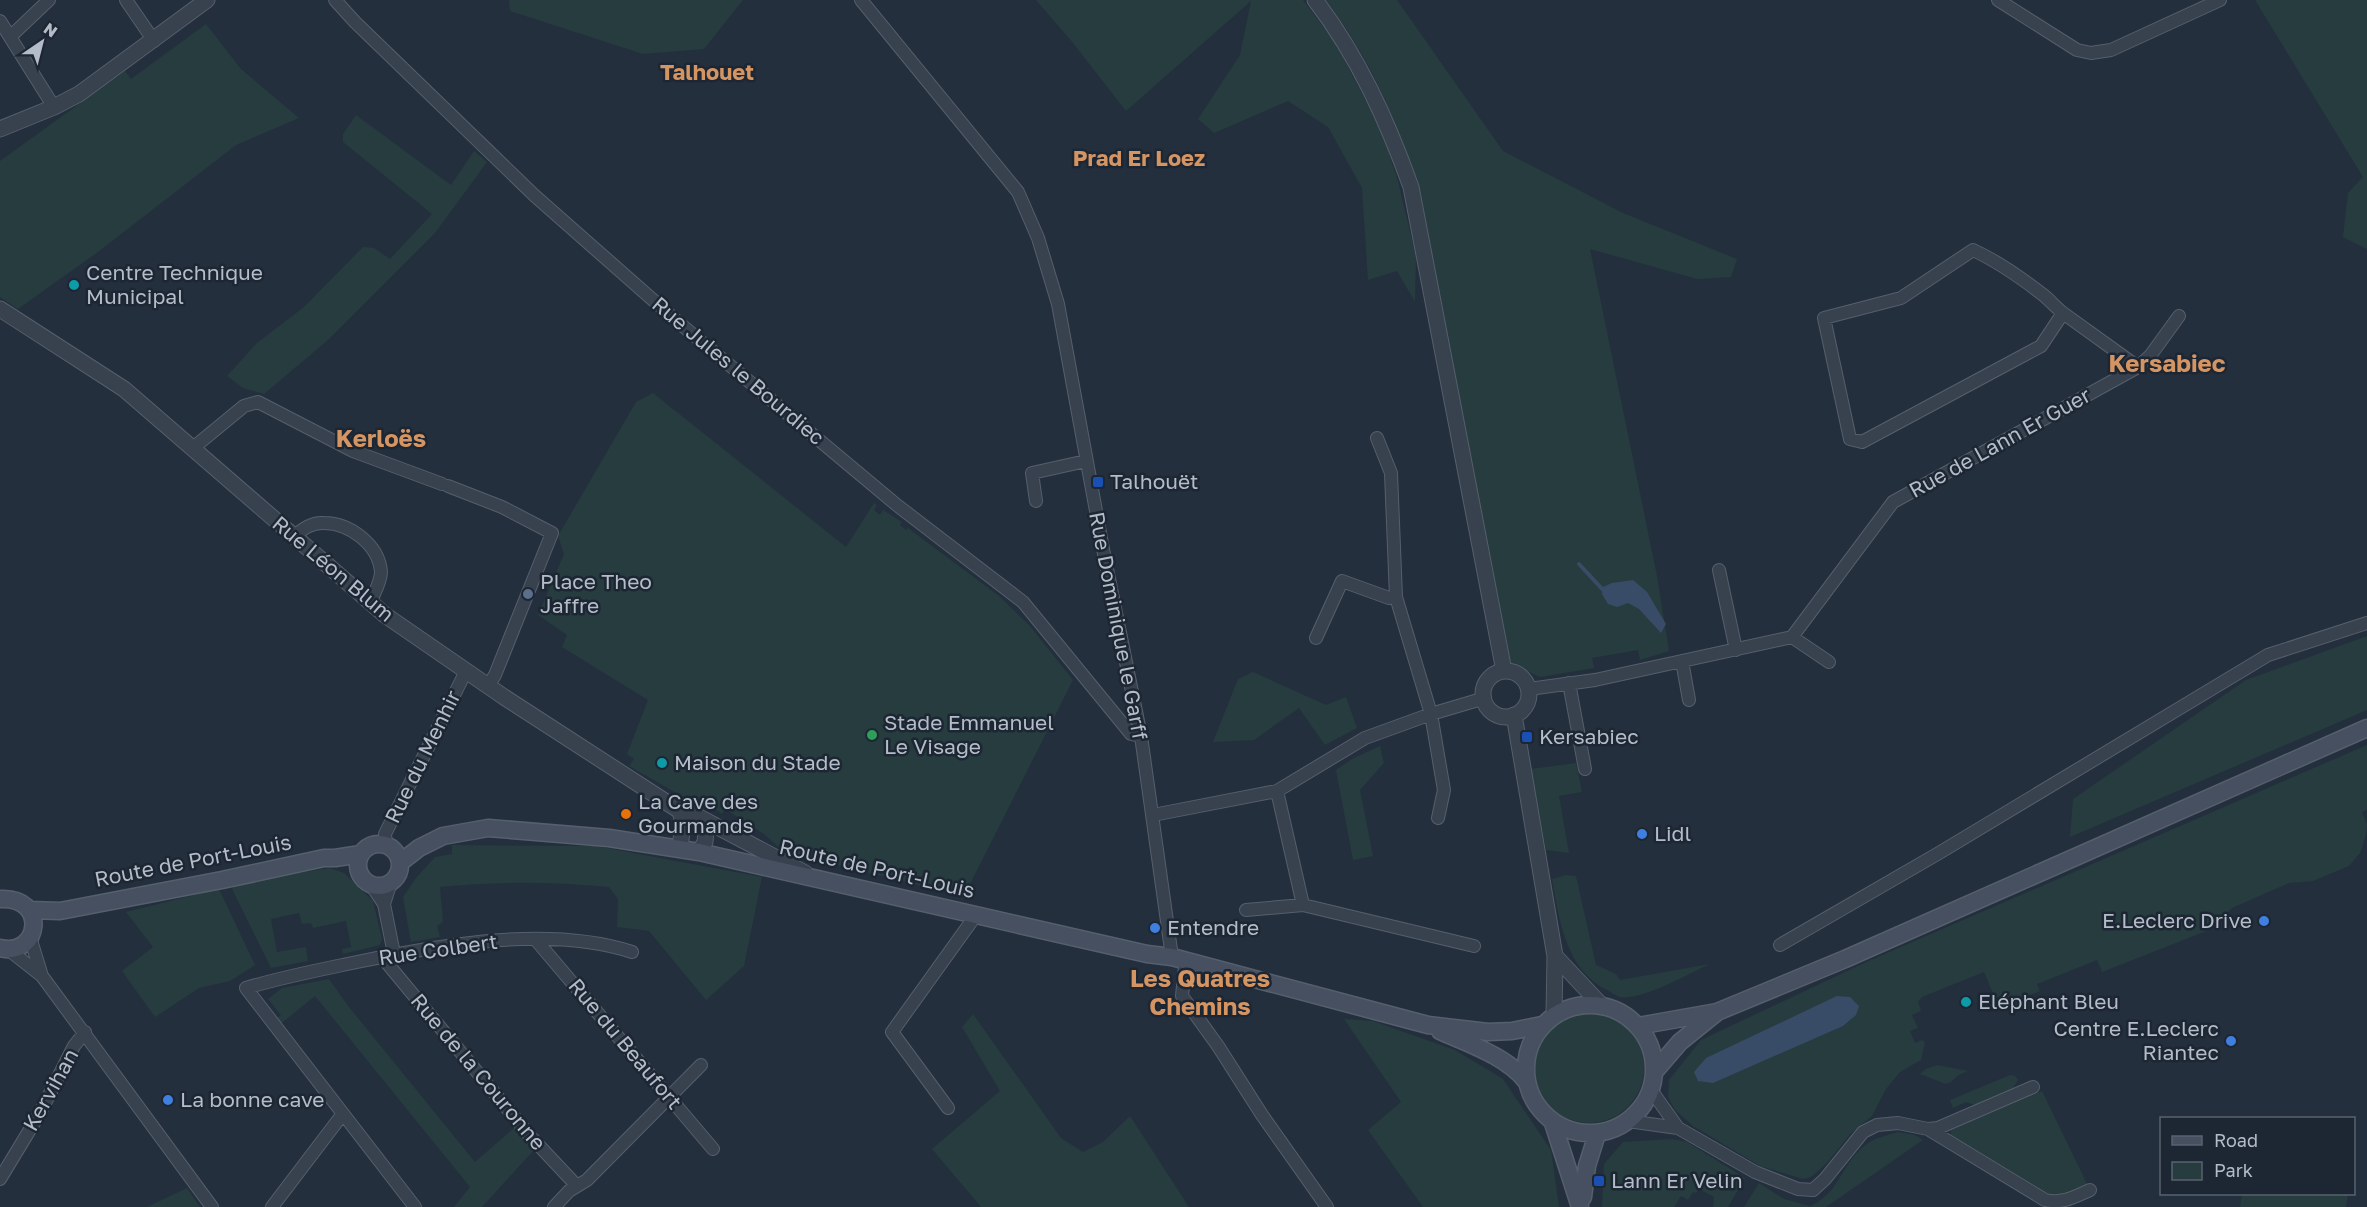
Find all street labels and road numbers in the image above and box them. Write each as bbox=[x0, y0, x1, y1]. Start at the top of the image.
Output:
street label: Rue Jules le Bourdiec bbox=[647, 291, 830, 450]
street label: Rue de Lann Er Guer bbox=[1904, 381, 2095, 503]
street label: Rue Léon Blum bbox=[268, 510, 400, 627]
street label: Rue Dominique le Garff bbox=[1084, 510, 1154, 742]
street label: Rue du Menhir bbox=[379, 686, 466, 827]
street label: Route de Port-Louis bbox=[92, 828, 293, 892]
street label: Route de Port-Louis bbox=[777, 833, 978, 903]
street label: Rue Colbert bbox=[377, 928, 499, 970]
street label: Rue du Beaufort bbox=[564, 973, 688, 1114]
street label: Rue de la Couronne bbox=[406, 988, 552, 1155]
street label: Kervihan bbox=[17, 1044, 83, 1135]

